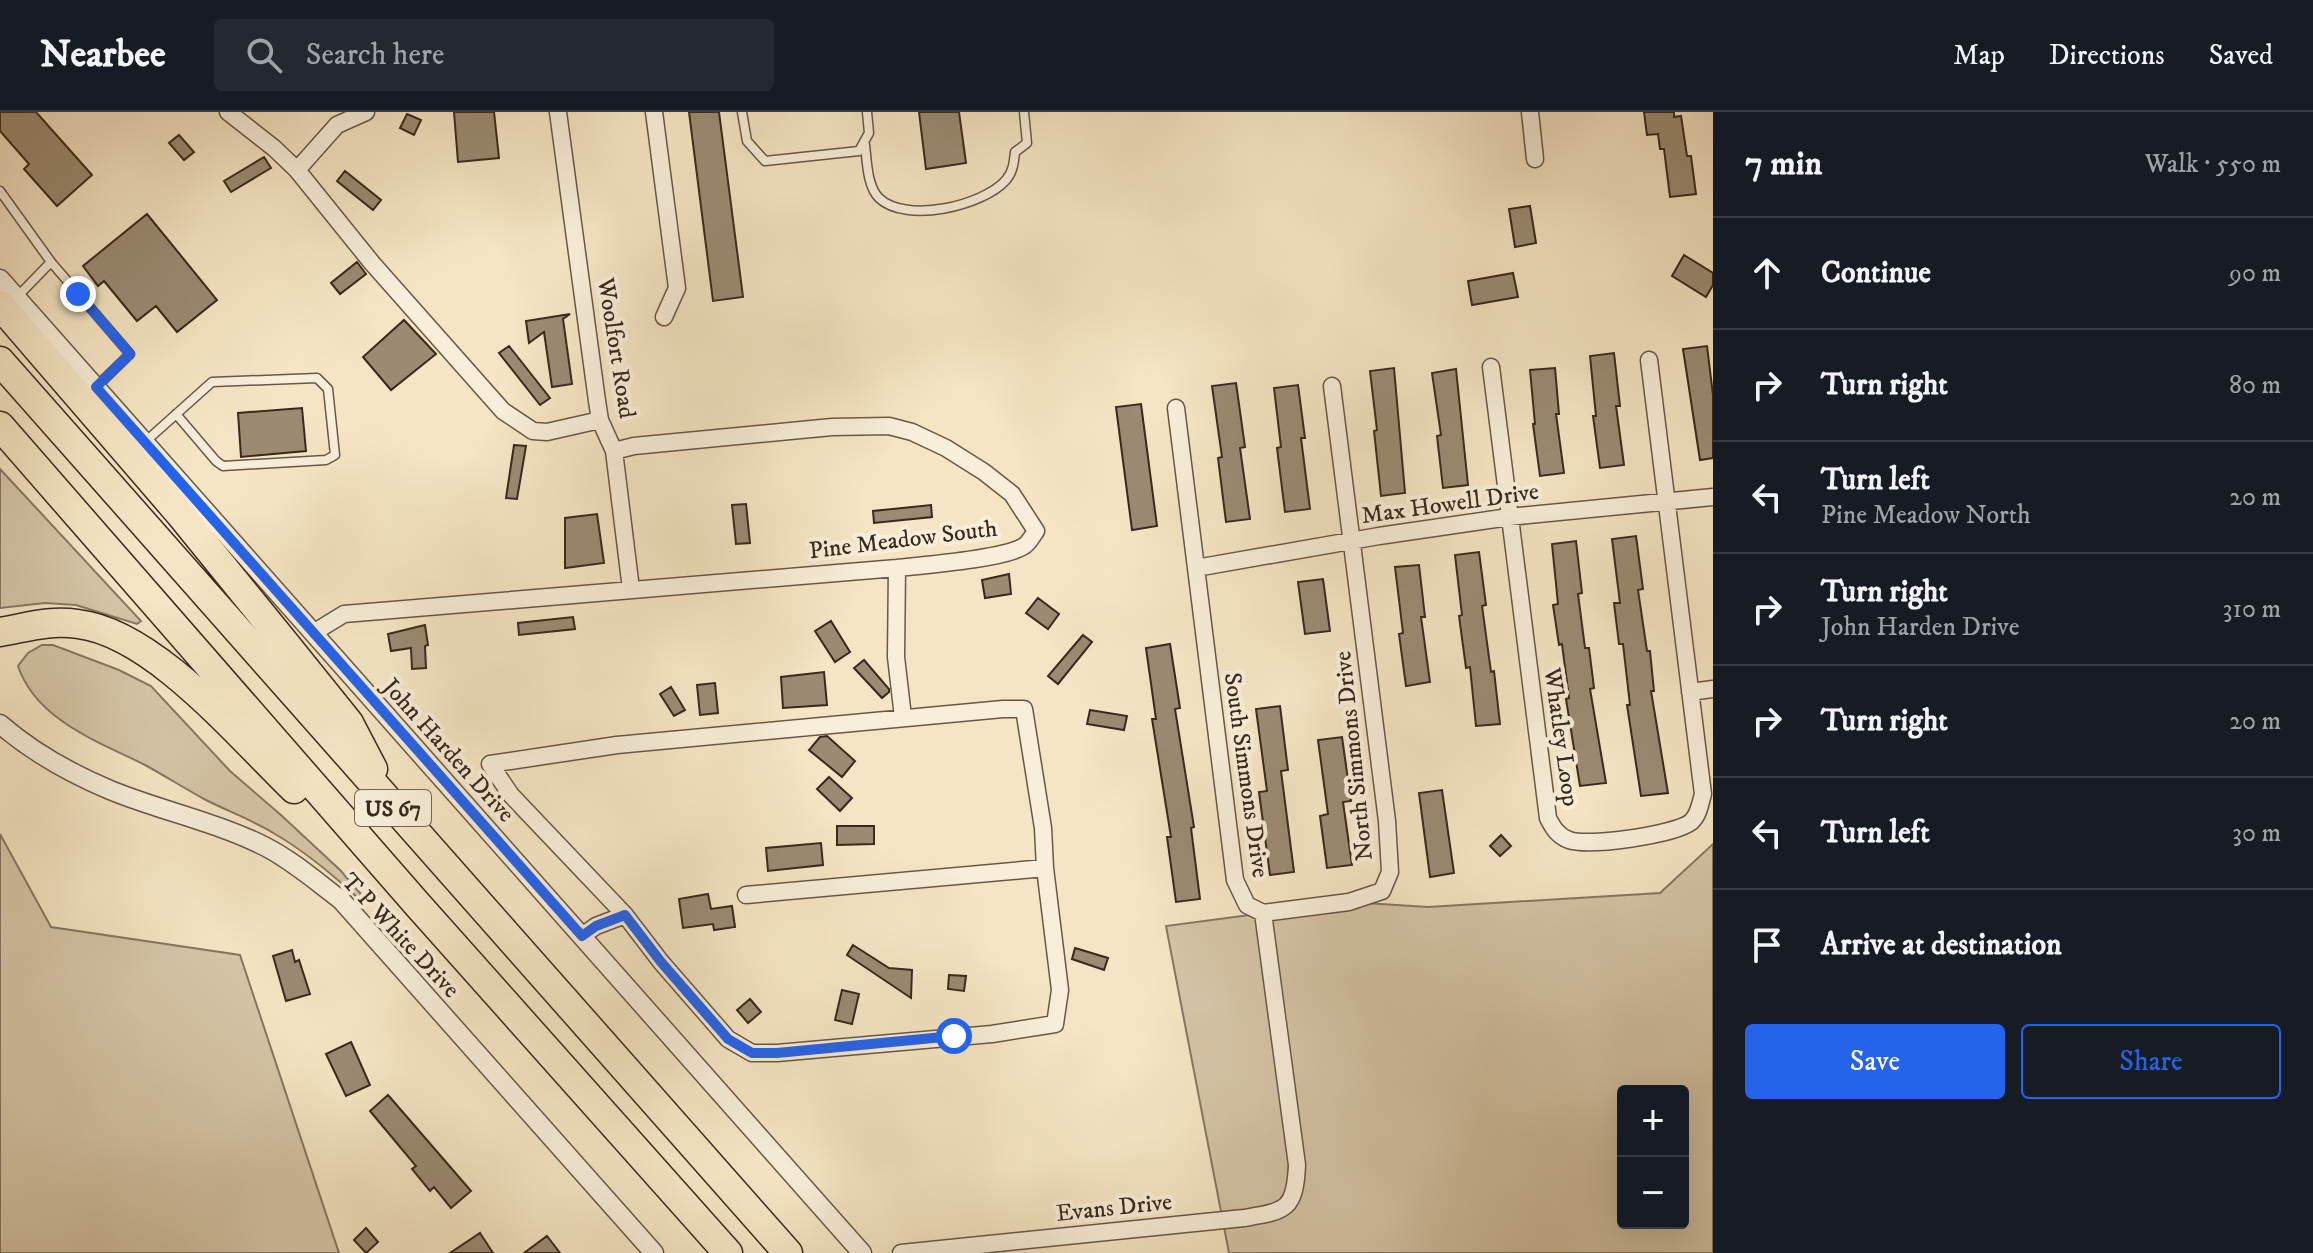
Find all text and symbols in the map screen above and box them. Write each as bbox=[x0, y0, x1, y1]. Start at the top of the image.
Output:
search box bbox=[214, 19, 774, 91]
text: Nearbee bbox=[40, 31, 166, 79]
icon: search bbox=[242, 33, 286, 77]
text: Search here bbox=[306, 37, 444, 74]
text: Map bbox=[1953, 38, 2005, 73]
text: Directions bbox=[2049, 38, 2165, 73]
text: Saved bbox=[2209, 38, 2273, 73]
text: 7 min bbox=[1745, 143, 1822, 185]
text: Walk · 550 m bbox=[2145, 148, 2281, 181]
icon: ahead bbox=[1745, 251, 1789, 295]
text: Continue bbox=[1821, 255, 1931, 292]
text: 90 m bbox=[2229, 257, 2281, 290]
street label: Woolfort Road bbox=[590, 275, 642, 421]
route end bbox=[60, 276, 96, 312]
icon: right bbox=[1745, 363, 1789, 407]
text: Turn right bbox=[1821, 367, 1948, 404]
text: 80 m bbox=[2229, 369, 2281, 402]
text: Turn left bbox=[1821, 462, 1930, 499]
icon: left bbox=[1745, 475, 1789, 519]
street label: Max Howell Drive bbox=[1360, 477, 1541, 531]
text: 20 m bbox=[2229, 481, 2281, 514]
text: Pine Meadow North bbox=[1821, 499, 2031, 532]
street label: Pine Meadow South bbox=[807, 514, 999, 566]
text: Turn right bbox=[1821, 574, 1948, 611]
icon: right bbox=[1745, 587, 1789, 631]
text: 310 m bbox=[2223, 593, 2281, 626]
text: John Harden Drive bbox=[1821, 611, 2019, 644]
street label: North Simmons Drive bbox=[1328, 649, 1380, 862]
street label: Whatley Loop bbox=[1536, 665, 1586, 808]
street label: John Harden Drive bbox=[374, 671, 521, 829]
street label: South Simmons Drive bbox=[1217, 671, 1275, 880]
icon: right bbox=[1745, 699, 1789, 743]
text: Turn right bbox=[1821, 703, 1948, 740]
text: 20 m bbox=[2229, 705, 2281, 738]
road number: US 67 bbox=[355, 790, 431, 826]
icon: left bbox=[1745, 811, 1789, 855]
text: Turn left bbox=[1821, 815, 1930, 852]
text: 30 m bbox=[2232, 817, 2281, 850]
street label: T P White Drive bbox=[335, 867, 466, 1004]
icon: arrive bbox=[1745, 923, 1789, 967]
text: Arrive at destination bbox=[1821, 927, 2062, 964]
route start bbox=[936, 1018, 972, 1054]
button: Save bbox=[1745, 1024, 2005, 1099]
button: Share bbox=[2021, 1024, 2281, 1099]
map controls bbox=[1617, 1085, 1689, 1229]
button: + bbox=[1617, 1085, 1689, 1157]
button: − bbox=[1617, 1157, 1689, 1229]
street label: Evans Drive bbox=[1055, 1187, 1174, 1229]

